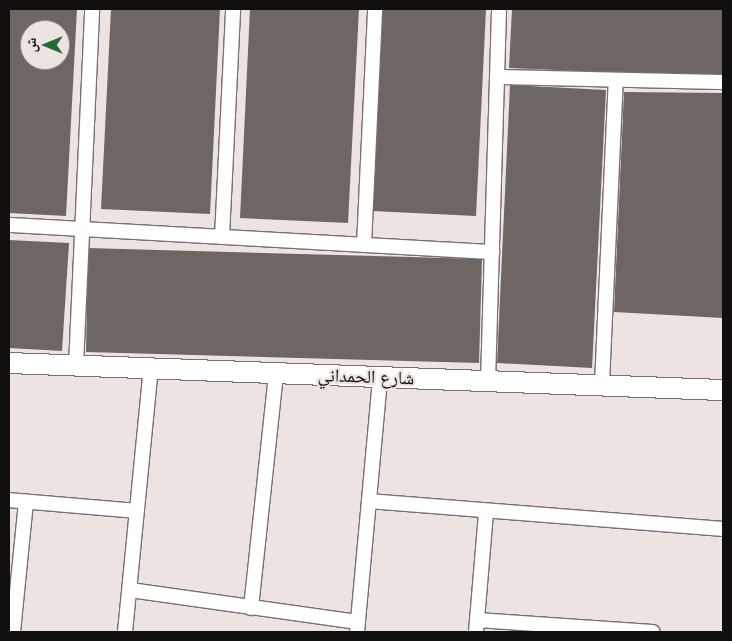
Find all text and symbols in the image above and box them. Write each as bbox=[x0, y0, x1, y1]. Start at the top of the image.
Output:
north arrow bbox=[20, 20, 70, 70]
text: ش bbox=[23, 38, 39, 52]
street label: شارع الحمداني bbox=[317, 365, 415, 389]

